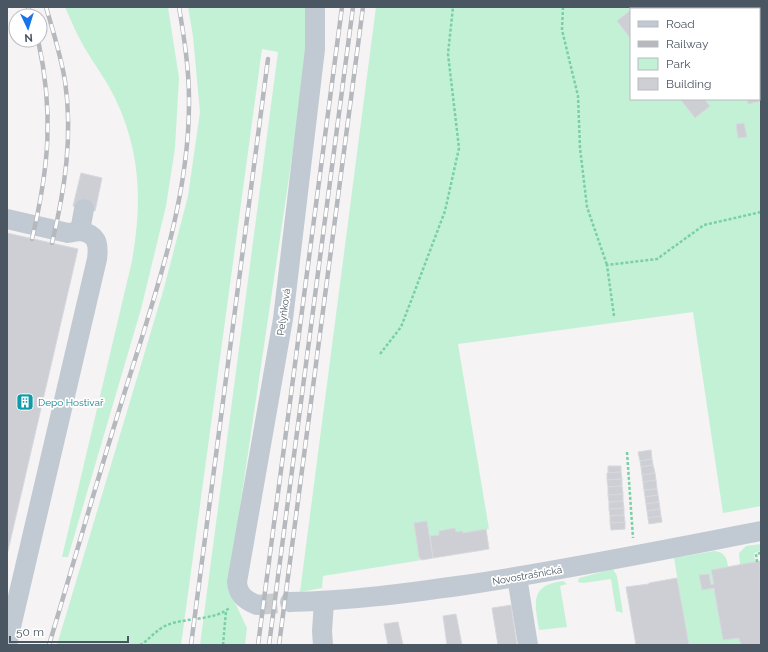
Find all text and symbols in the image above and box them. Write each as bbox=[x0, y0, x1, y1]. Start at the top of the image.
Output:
north arrow bbox=[8, 8, 48, 48]
legend bbox=[630, 8, 760, 100]
text: Road bbox=[666, 17, 695, 31]
text: N bbox=[24, 31, 33, 44]
text: Railway bbox=[666, 37, 709, 51]
text: Park bbox=[666, 57, 691, 71]
text: Building bbox=[666, 77, 712, 91]
street label: Pelyňková bbox=[275, 288, 292, 336]
building icon: Depo Hostivař bbox=[15, 392, 35, 412]
place label: Depo Hostivař bbox=[38, 397, 104, 408]
street label: Novostrašnická bbox=[491, 564, 563, 587]
scale bar bbox=[10, 618, 128, 644]
text: 50 m bbox=[16, 625, 44, 639]

